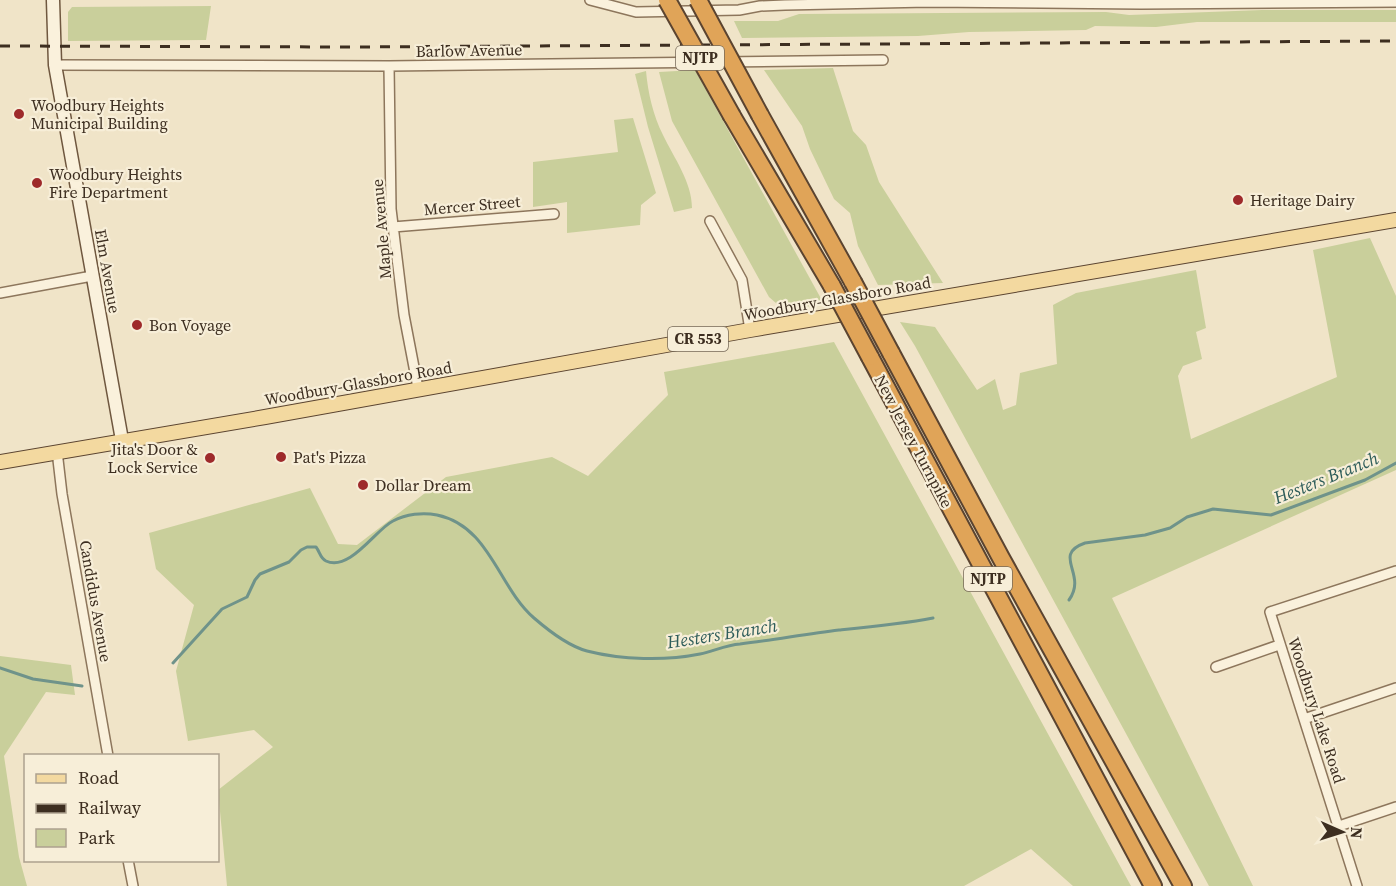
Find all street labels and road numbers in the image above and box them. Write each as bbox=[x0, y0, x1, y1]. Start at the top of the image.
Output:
street label: Barlow Avenue bbox=[415, 38, 523, 62]
road number: NJTP bbox=[676, 46, 724, 70]
street label: Maple Avenue bbox=[366, 178, 396, 280]
street label: Mercer Street bbox=[423, 190, 522, 220]
street label: Elm Avenue bbox=[90, 227, 126, 315]
street label: Woodbury-Glassboro Road bbox=[741, 271, 933, 325]
road number: CR 553 bbox=[668, 327, 728, 351]
street label: Woodbury-Glassboro Road bbox=[262, 356, 454, 410]
street label: New Jersey Turnpike bbox=[870, 370, 958, 512]
street label: Candidus Avenue bbox=[74, 538, 118, 664]
road number: NJTP bbox=[964, 567, 1012, 591]
street label: Woodbury Lake Road bbox=[1283, 634, 1351, 786]

